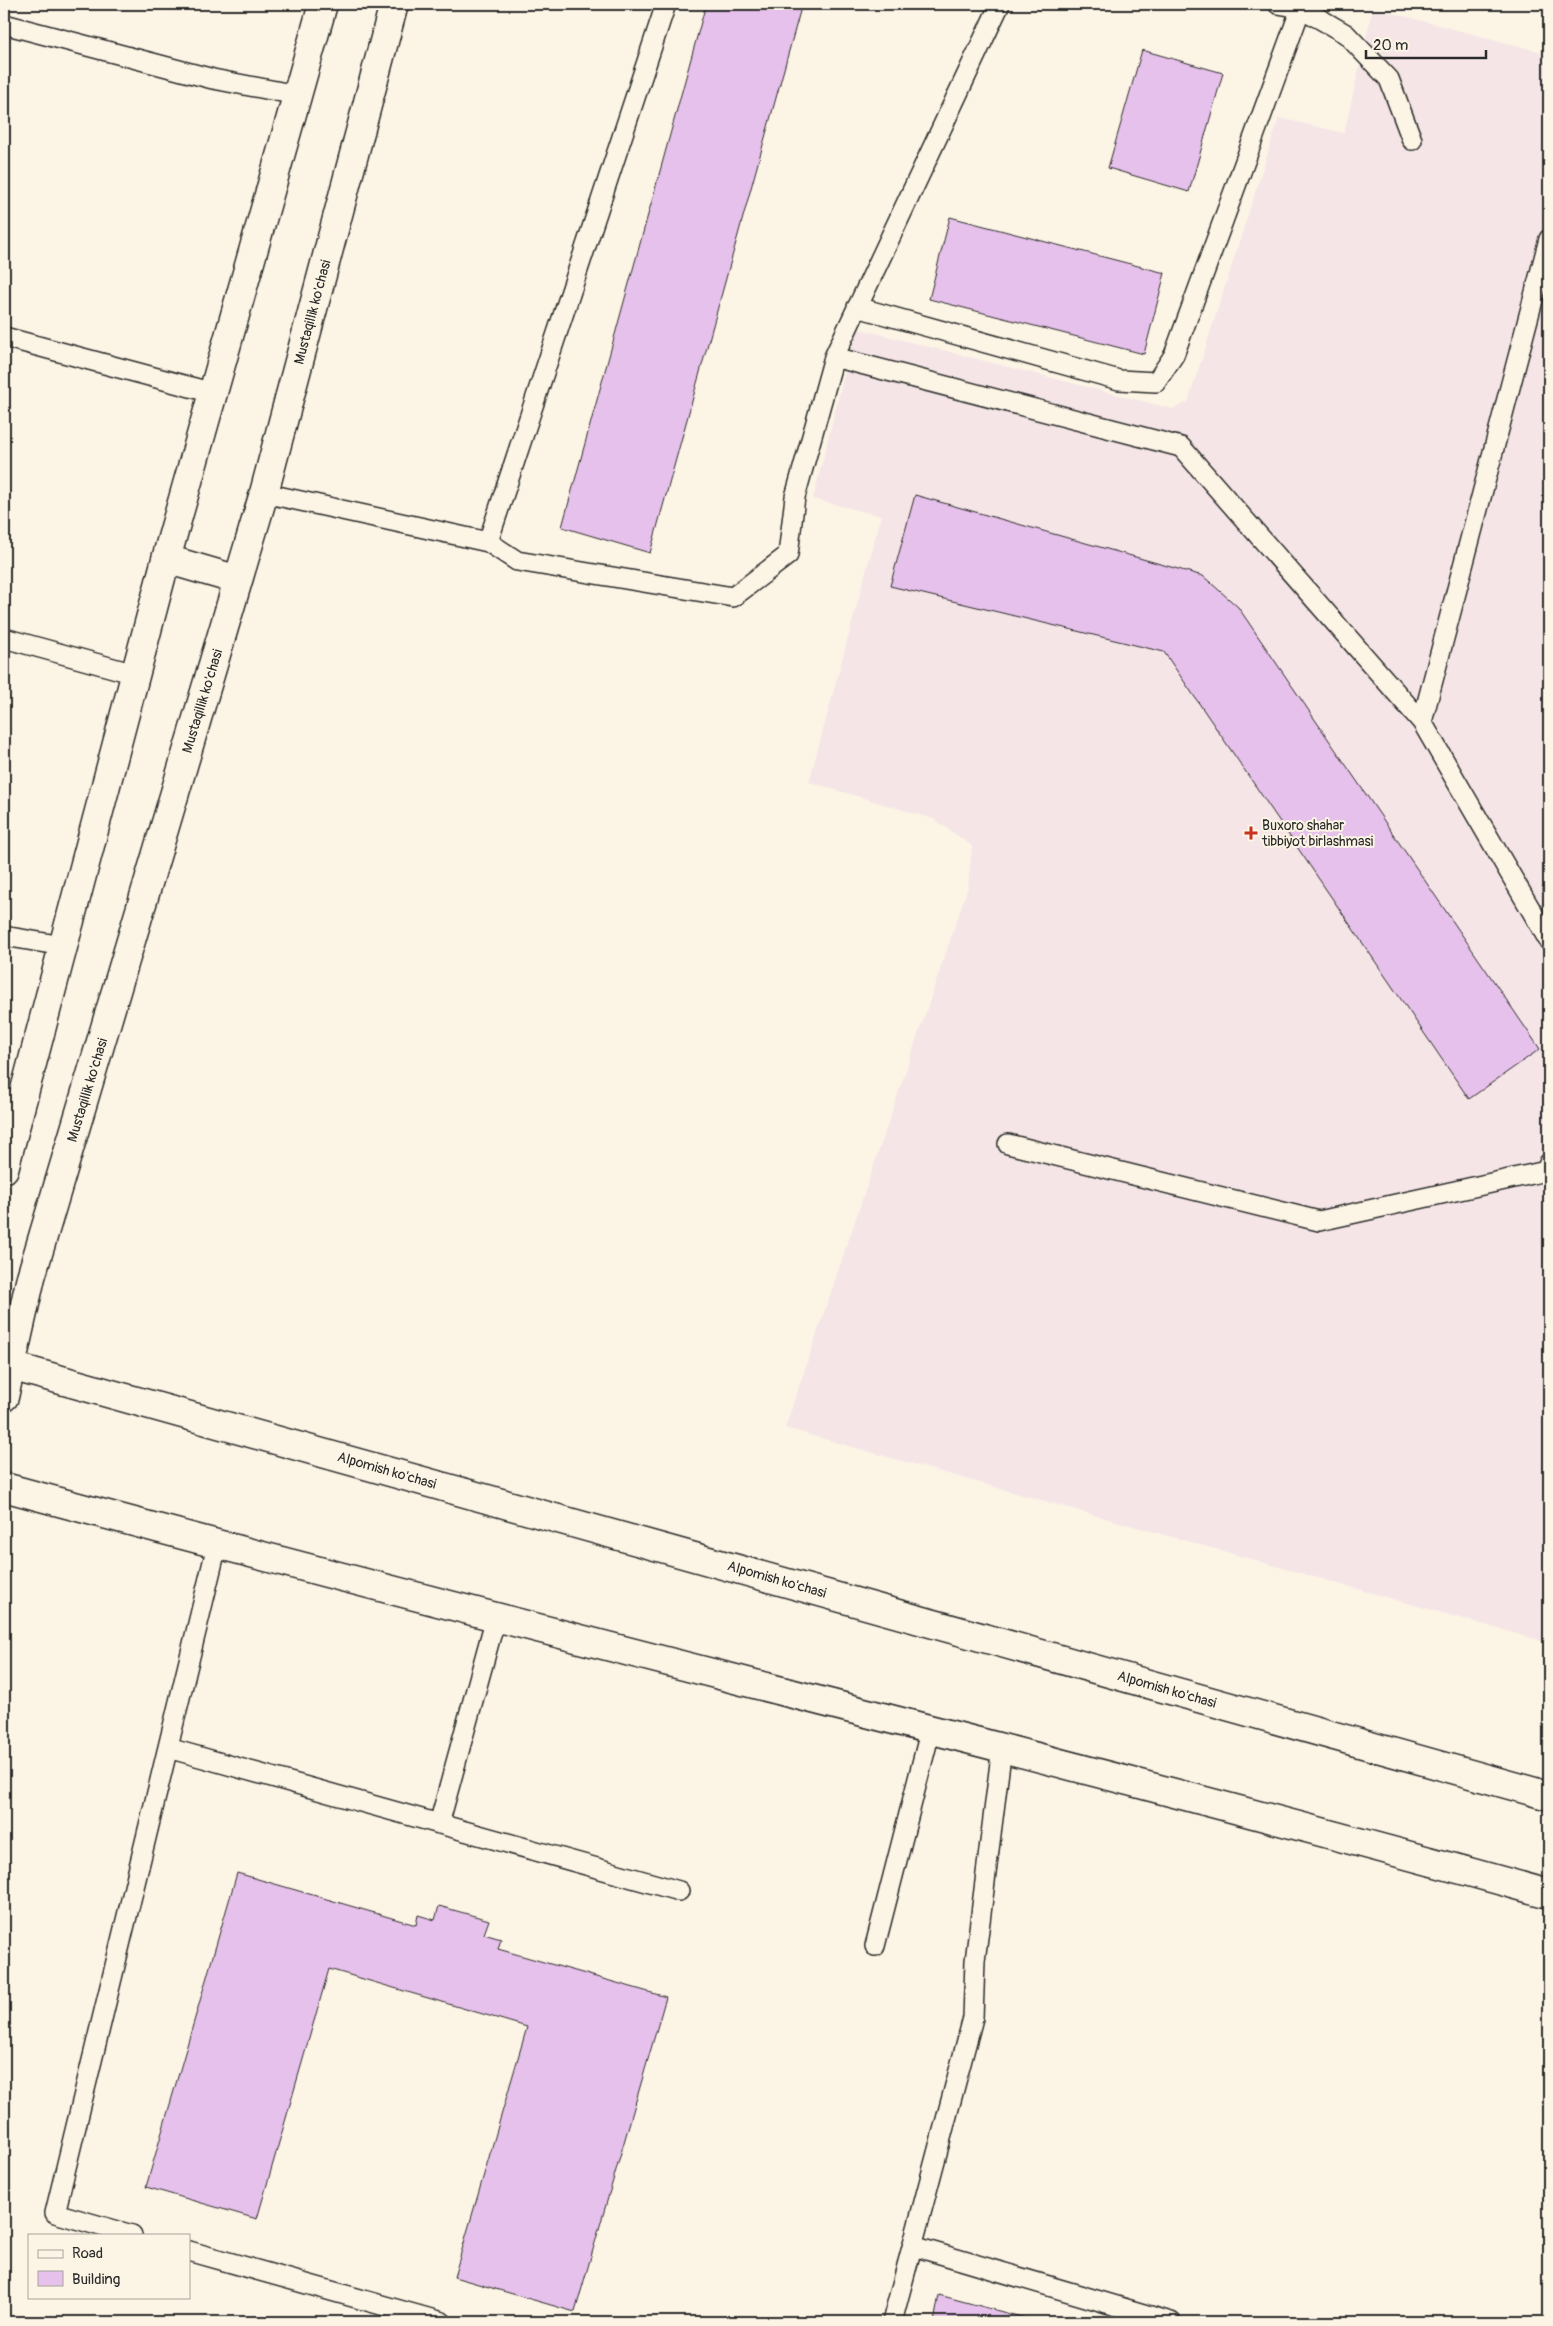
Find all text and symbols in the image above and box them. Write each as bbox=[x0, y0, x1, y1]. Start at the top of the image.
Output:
scale bar bbox=[1366, 28, 1486, 60]
text: 20 m bbox=[1373, 36, 1408, 55]
street label: Mustaqillik ko'chasi bbox=[290, 257, 335, 366]
street label: Mustaqillik ko'chasi bbox=[179, 647, 226, 755]
place label: Buxoro shahar tibbiyot birlashmasi bbox=[1261, 817, 1374, 850]
marker: Buxoro shahar tibbiyot birlashmasi bbox=[1244, 826, 1258, 840]
street label: Mustaqillik ko'chasi bbox=[64, 1036, 111, 1144]
street label: Alpomish ko'chasi bbox=[336, 1448, 439, 1493]
street label: Alpomish ko'chasi bbox=[726, 1557, 829, 1602]
street label: Alpomish ko'chasi bbox=[1116, 1667, 1219, 1712]
legend bbox=[28, 2234, 190, 2298]
text: Road bbox=[72, 2244, 103, 2263]
text: Building bbox=[72, 2270, 120, 2289]

